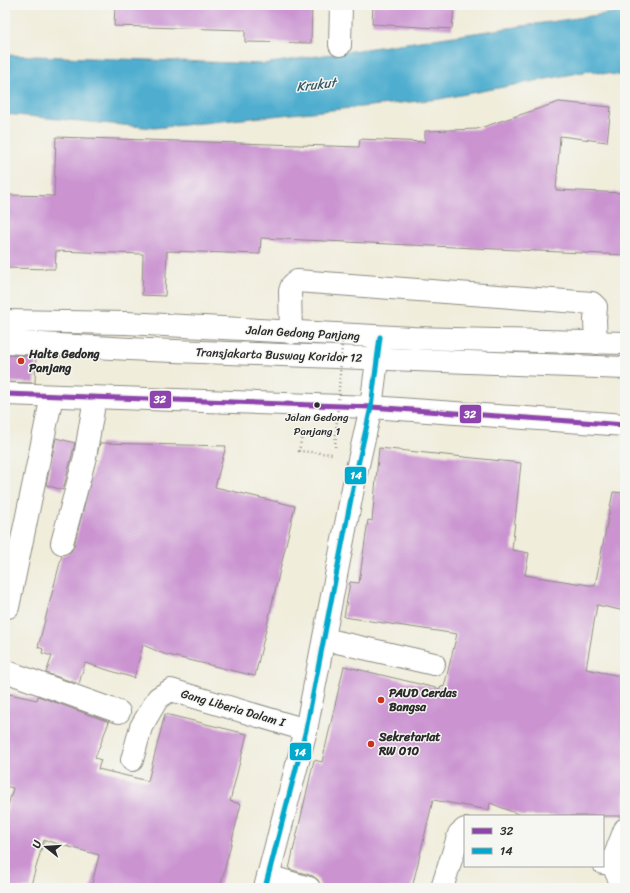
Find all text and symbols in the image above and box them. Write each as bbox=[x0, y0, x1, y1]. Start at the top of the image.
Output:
water label: Krukut bbox=[295, 70, 340, 98]
street label: Jalan Gedong Panjang bbox=[244, 319, 361, 347]
street label: Transjakarta Busway Koridor 12 bbox=[195, 341, 363, 369]
place label: Halte Gedong Panjang bbox=[28, 343, 101, 379]
marker: Halte Gedong Panjang bbox=[16, 356, 26, 366]
line badge: 32 bbox=[149, 390, 172, 409]
text: 32 bbox=[153, 390, 167, 409]
marker: Jalan Gedong Panjang 1 bbox=[312, 400, 322, 410]
line badge: 32 bbox=[459, 404, 482, 424]
text: 32 bbox=[463, 405, 477, 424]
place label: Jalan Gedong Panjang 1 bbox=[284, 408, 349, 441]
line badge: 14 bbox=[344, 466, 367, 485]
text: 14 bbox=[350, 466, 362, 485]
place label: PAUD Cerdas Bangsa bbox=[389, 682, 458, 718]
street label: Gang Liberia Dalam I bbox=[178, 683, 289, 734]
marker: PAUD Cerdas Bangsa bbox=[376, 695, 386, 705]
place label: Sekretariat RW 010 bbox=[378, 726, 441, 762]
marker: Sekretariat RW 010 bbox=[366, 739, 376, 749]
line badge: 14 bbox=[289, 742, 312, 761]
text: 14 bbox=[294, 743, 306, 762]
legend bbox=[464, 815, 604, 867]
text: 32 bbox=[500, 820, 514, 842]
north arrow bbox=[26, 827, 66, 867]
text: U bbox=[27, 837, 47, 850]
text: 14 bbox=[500, 840, 513, 862]

